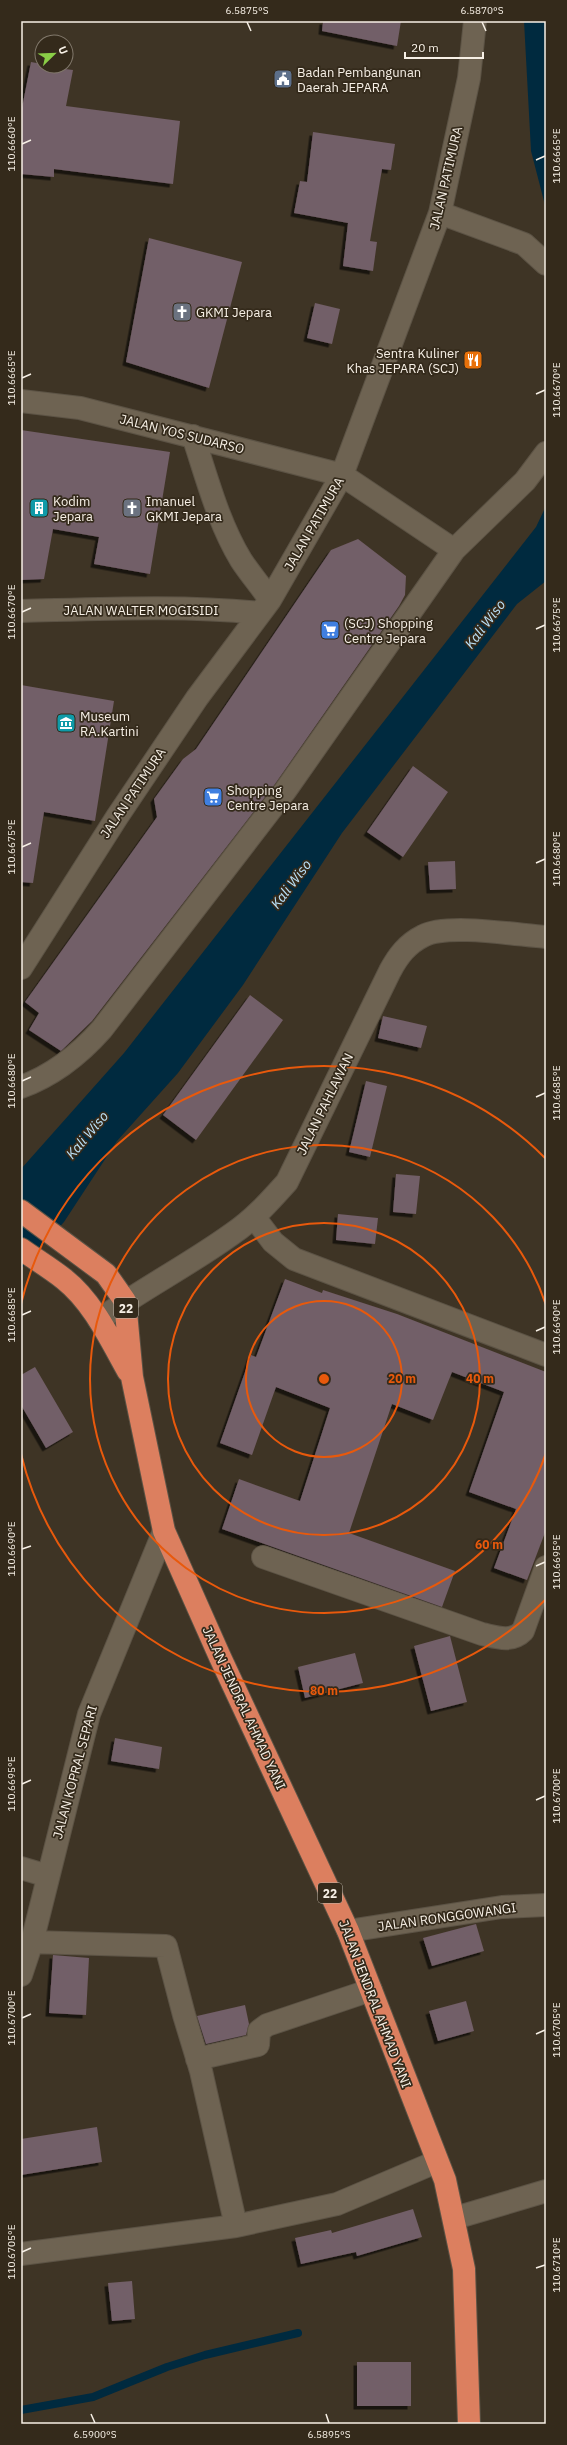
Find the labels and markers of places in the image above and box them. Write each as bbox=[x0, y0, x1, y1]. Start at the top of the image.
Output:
place label: Badan Pembangunan Daerah JEPARA bbox=[297, 64, 421, 96]
public building icon: Badan Pembangunan Daerah JEPARA bbox=[272, 68, 294, 90]
church icon: GKMI Jepara bbox=[171, 301, 193, 323]
place label: GKMI Jepara bbox=[196, 304, 272, 321]
place label: Sentra Kuliner Khas JEPARA (SCJ) bbox=[347, 345, 459, 377]
restaurant icon: Sentra Kuliner Khas JEPARA (SCJ) bbox=[462, 349, 484, 371]
place label: Kodim Jepara bbox=[53, 493, 93, 525]
place label: Imanuel GKMI Jepara bbox=[146, 493, 222, 525]
building icon: Kodim Jepara bbox=[28, 497, 50, 519]
church icon: Imanuel GKMI Jepara bbox=[121, 497, 143, 519]
place label: (SCJ) Shopping Centre Jepara bbox=[344, 615, 433, 647]
supermarket icon: (SCJ) Shopping Centre Jepara bbox=[319, 619, 341, 641]
place label: Museum RA.Kartini bbox=[80, 708, 139, 740]
museum icon: Museum RA.Kartini bbox=[55, 712, 77, 734]
place label: Shopping Centre Jepara bbox=[227, 782, 309, 814]
supermarket icon: Shopping Centre Jepara bbox=[202, 786, 224, 808]
centre of rings bbox=[317, 1372, 331, 1386]

